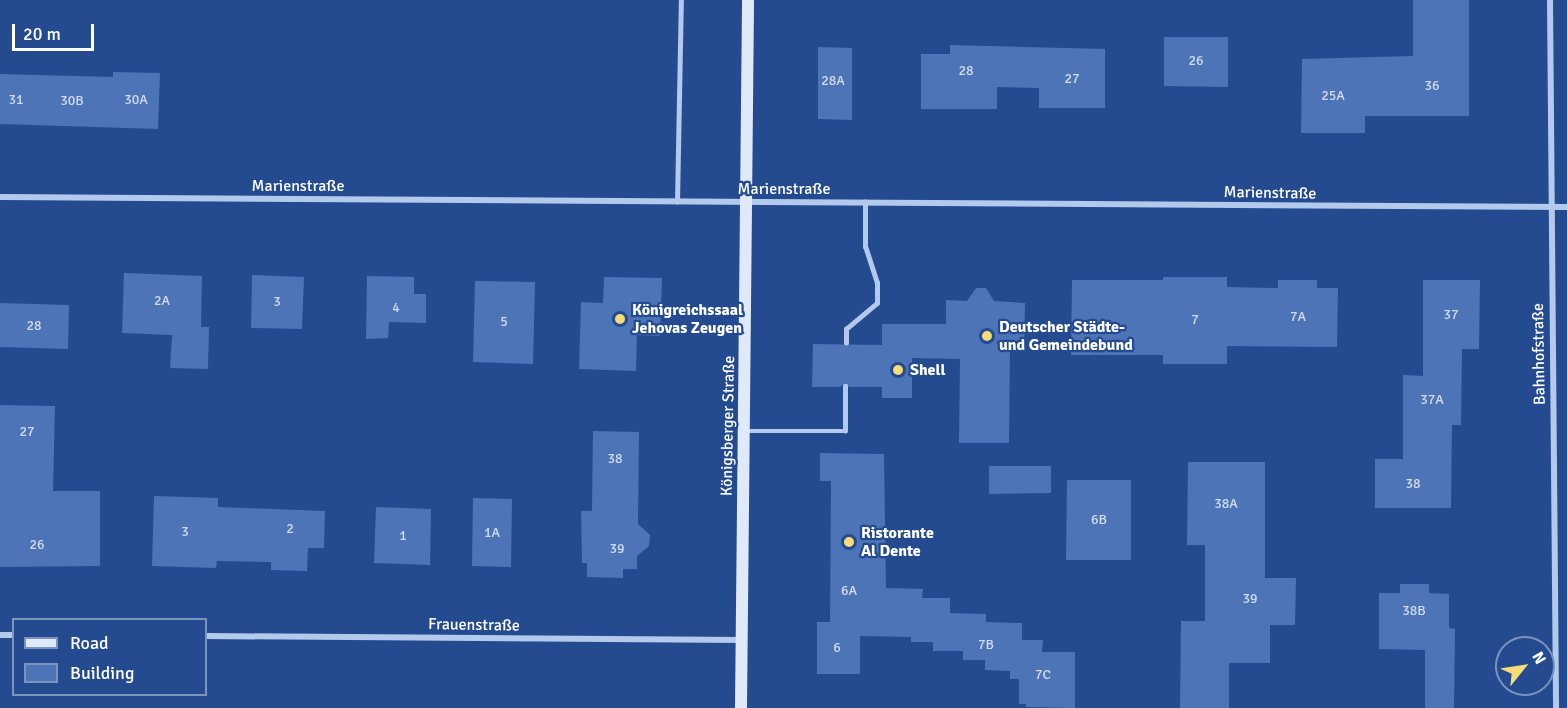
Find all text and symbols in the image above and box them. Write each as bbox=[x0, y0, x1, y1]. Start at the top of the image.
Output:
scale bar bbox=[15, 12, 98, 50]
text: 20 m bbox=[23, 23, 61, 45]
house number: 26 bbox=[1188, 53, 1204, 69]
house number: 28 bbox=[958, 63, 974, 79]
house number: 27 bbox=[1064, 71, 1080, 87]
house number: 28A bbox=[821, 73, 845, 89]
house number: 36 bbox=[1424, 78, 1440, 94]
house number: 25A bbox=[1321, 88, 1345, 104]
house number: 31 bbox=[8, 92, 24, 108]
house number: 30A bbox=[124, 92, 148, 108]
house number: 30B bbox=[60, 93, 84, 109]
street label: Marienstraße bbox=[252, 176, 344, 196]
street label: Marienstraße bbox=[738, 179, 830, 199]
street label: Marienstraße bbox=[1223, 183, 1317, 203]
house number: 2A bbox=[154, 293, 170, 309]
house number: 3 bbox=[273, 294, 281, 310]
house number: 4 bbox=[392, 300, 400, 316]
place label: Königreichssaal Jehovas Zeugen bbox=[632, 300, 743, 338]
street label: Bahnhofstraße bbox=[1529, 303, 1549, 405]
house number: 37 bbox=[1443, 307, 1459, 323]
house number: 7A bbox=[1290, 309, 1306, 325]
marker: Königreichssaal Jehovas Zeugen bbox=[613, 312, 627, 326]
house number: 7 bbox=[1191, 312, 1199, 328]
house number: 5 bbox=[500, 314, 508, 330]
place label: Deutscher Städte- und Gemeindebund bbox=[999, 317, 1133, 355]
house number: 28 bbox=[26, 318, 42, 334]
marker: Deutscher Städte- und Gemeindebund bbox=[980, 329, 994, 343]
street label: Königsberger Straße bbox=[717, 356, 739, 496]
place label: Shell bbox=[910, 360, 945, 380]
marker: Shell bbox=[891, 363, 905, 377]
house number: 37A bbox=[1420, 392, 1444, 408]
house number: 27 bbox=[19, 424, 35, 440]
house number: 38 bbox=[607, 451, 623, 467]
house number: 38 bbox=[1405, 476, 1421, 492]
house number: 38A bbox=[1214, 496, 1238, 512]
house number: 6B bbox=[1091, 512, 1107, 528]
house number: 2 bbox=[286, 521, 294, 537]
place label: Ristorante Al Dente bbox=[861, 523, 934, 561]
house number: 3 bbox=[181, 524, 189, 540]
house number: 1A bbox=[484, 525, 500, 541]
house number: 1 bbox=[399, 528, 407, 544]
marker: Ristorante Al Dente bbox=[842, 535, 856, 549]
house number: 26 bbox=[29, 537, 45, 553]
house number: 39 bbox=[609, 541, 625, 557]
house number: 6A bbox=[841, 583, 857, 599]
house number: 39 bbox=[1242, 591, 1258, 607]
house number: 38B bbox=[1402, 603, 1426, 619]
street label: Frauenstraße bbox=[428, 615, 520, 635]
legend bbox=[12, 618, 207, 696]
text: Road bbox=[70, 632, 109, 654]
north arrow bbox=[1495, 636, 1555, 696]
house number: 7B bbox=[978, 637, 994, 653]
house number: 6 bbox=[833, 640, 841, 656]
text: N bbox=[1527, 648, 1550, 668]
text: Building bbox=[70, 662, 134, 684]
house number: 7C bbox=[1035, 667, 1051, 683]

